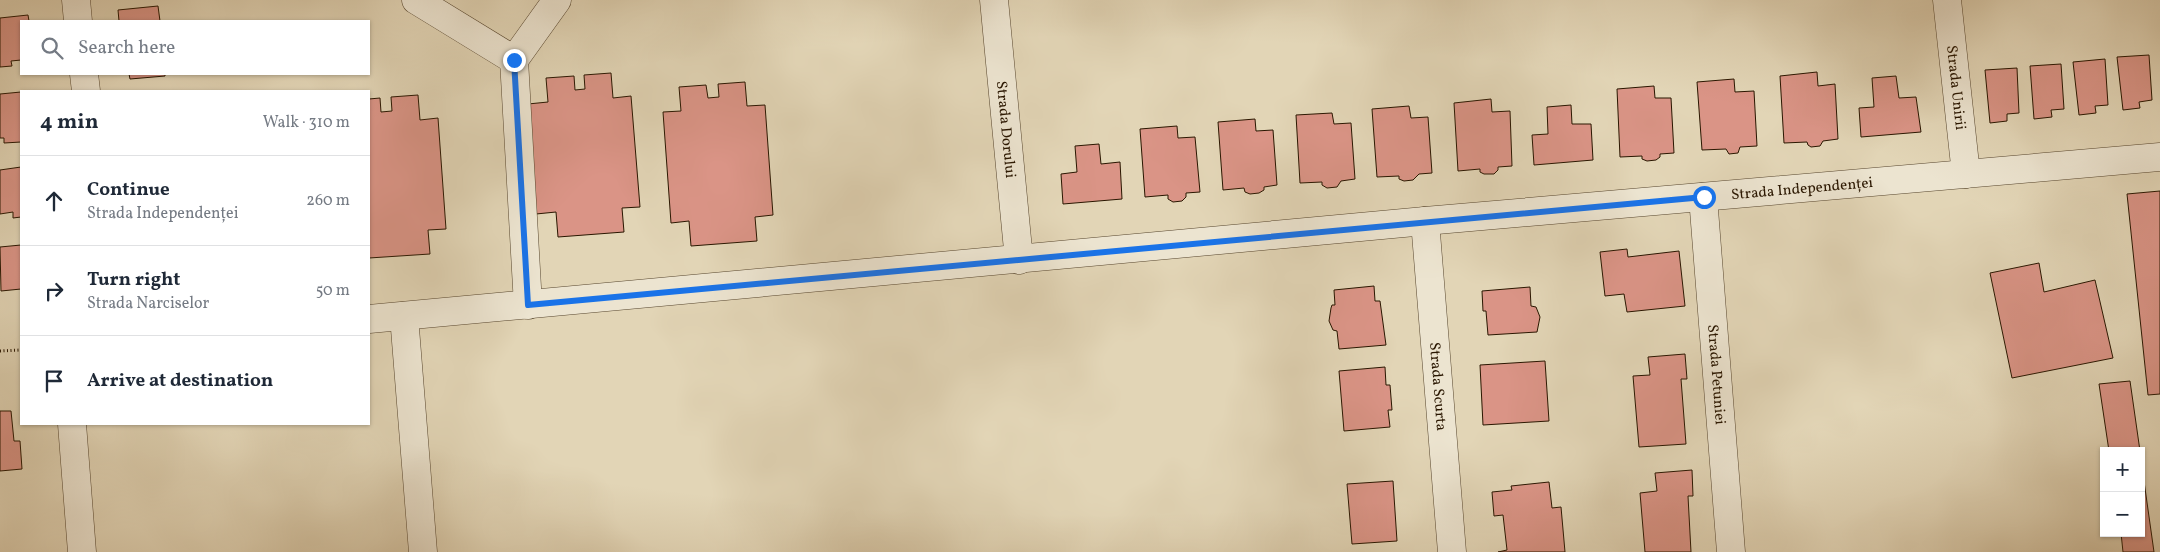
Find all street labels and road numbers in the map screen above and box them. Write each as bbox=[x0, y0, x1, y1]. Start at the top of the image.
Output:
street label: Strada Unirii bbox=[1940, 44, 1970, 131]
street label: Strada Dorului bbox=[990, 80, 1020, 179]
street label: Strada Independenței bbox=[1730, 173, 1874, 206]
street label: Strada Petuniei bbox=[1701, 324, 1730, 426]
street label: Strada Scurta bbox=[1423, 341, 1451, 432]

